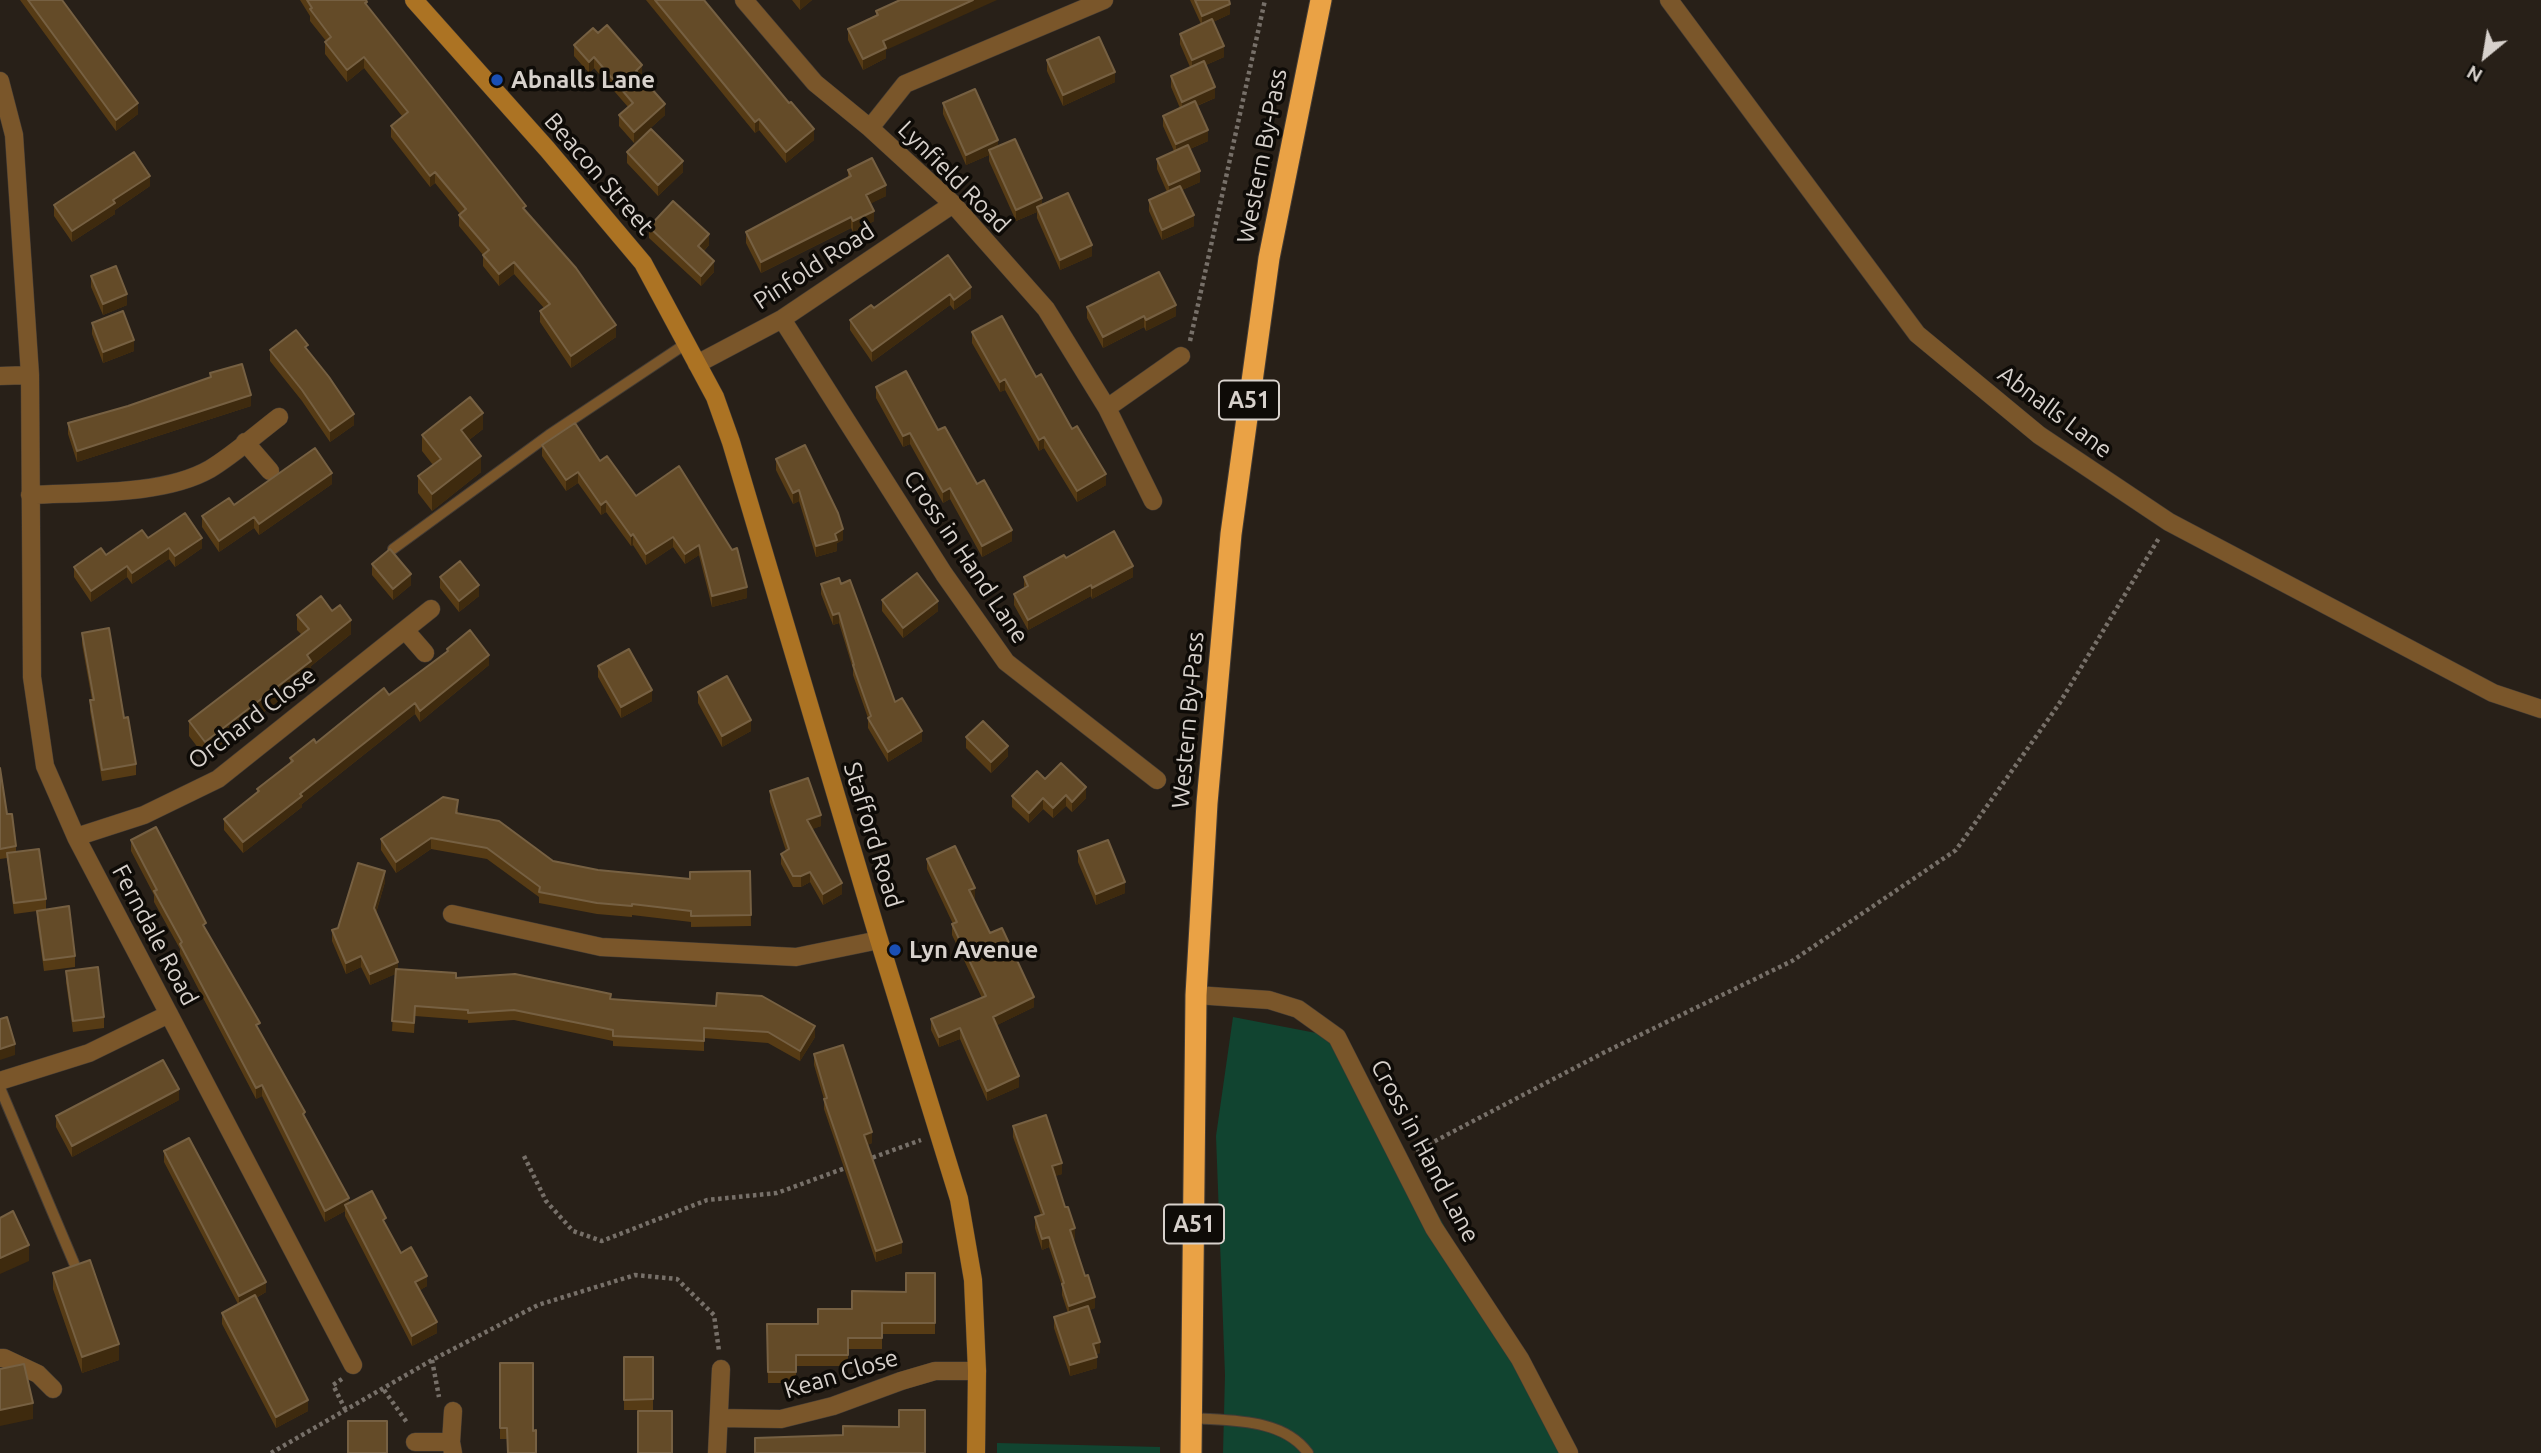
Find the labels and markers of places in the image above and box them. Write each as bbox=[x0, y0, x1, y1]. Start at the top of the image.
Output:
place label: Abnalls Lane bbox=[511, 66, 655, 94]
marker: Abnalls Lane bbox=[489, 72, 505, 88]
place label: Lyn Avenue bbox=[909, 936, 1038, 964]
marker: Lyn Avenue bbox=[887, 942, 903, 958]

